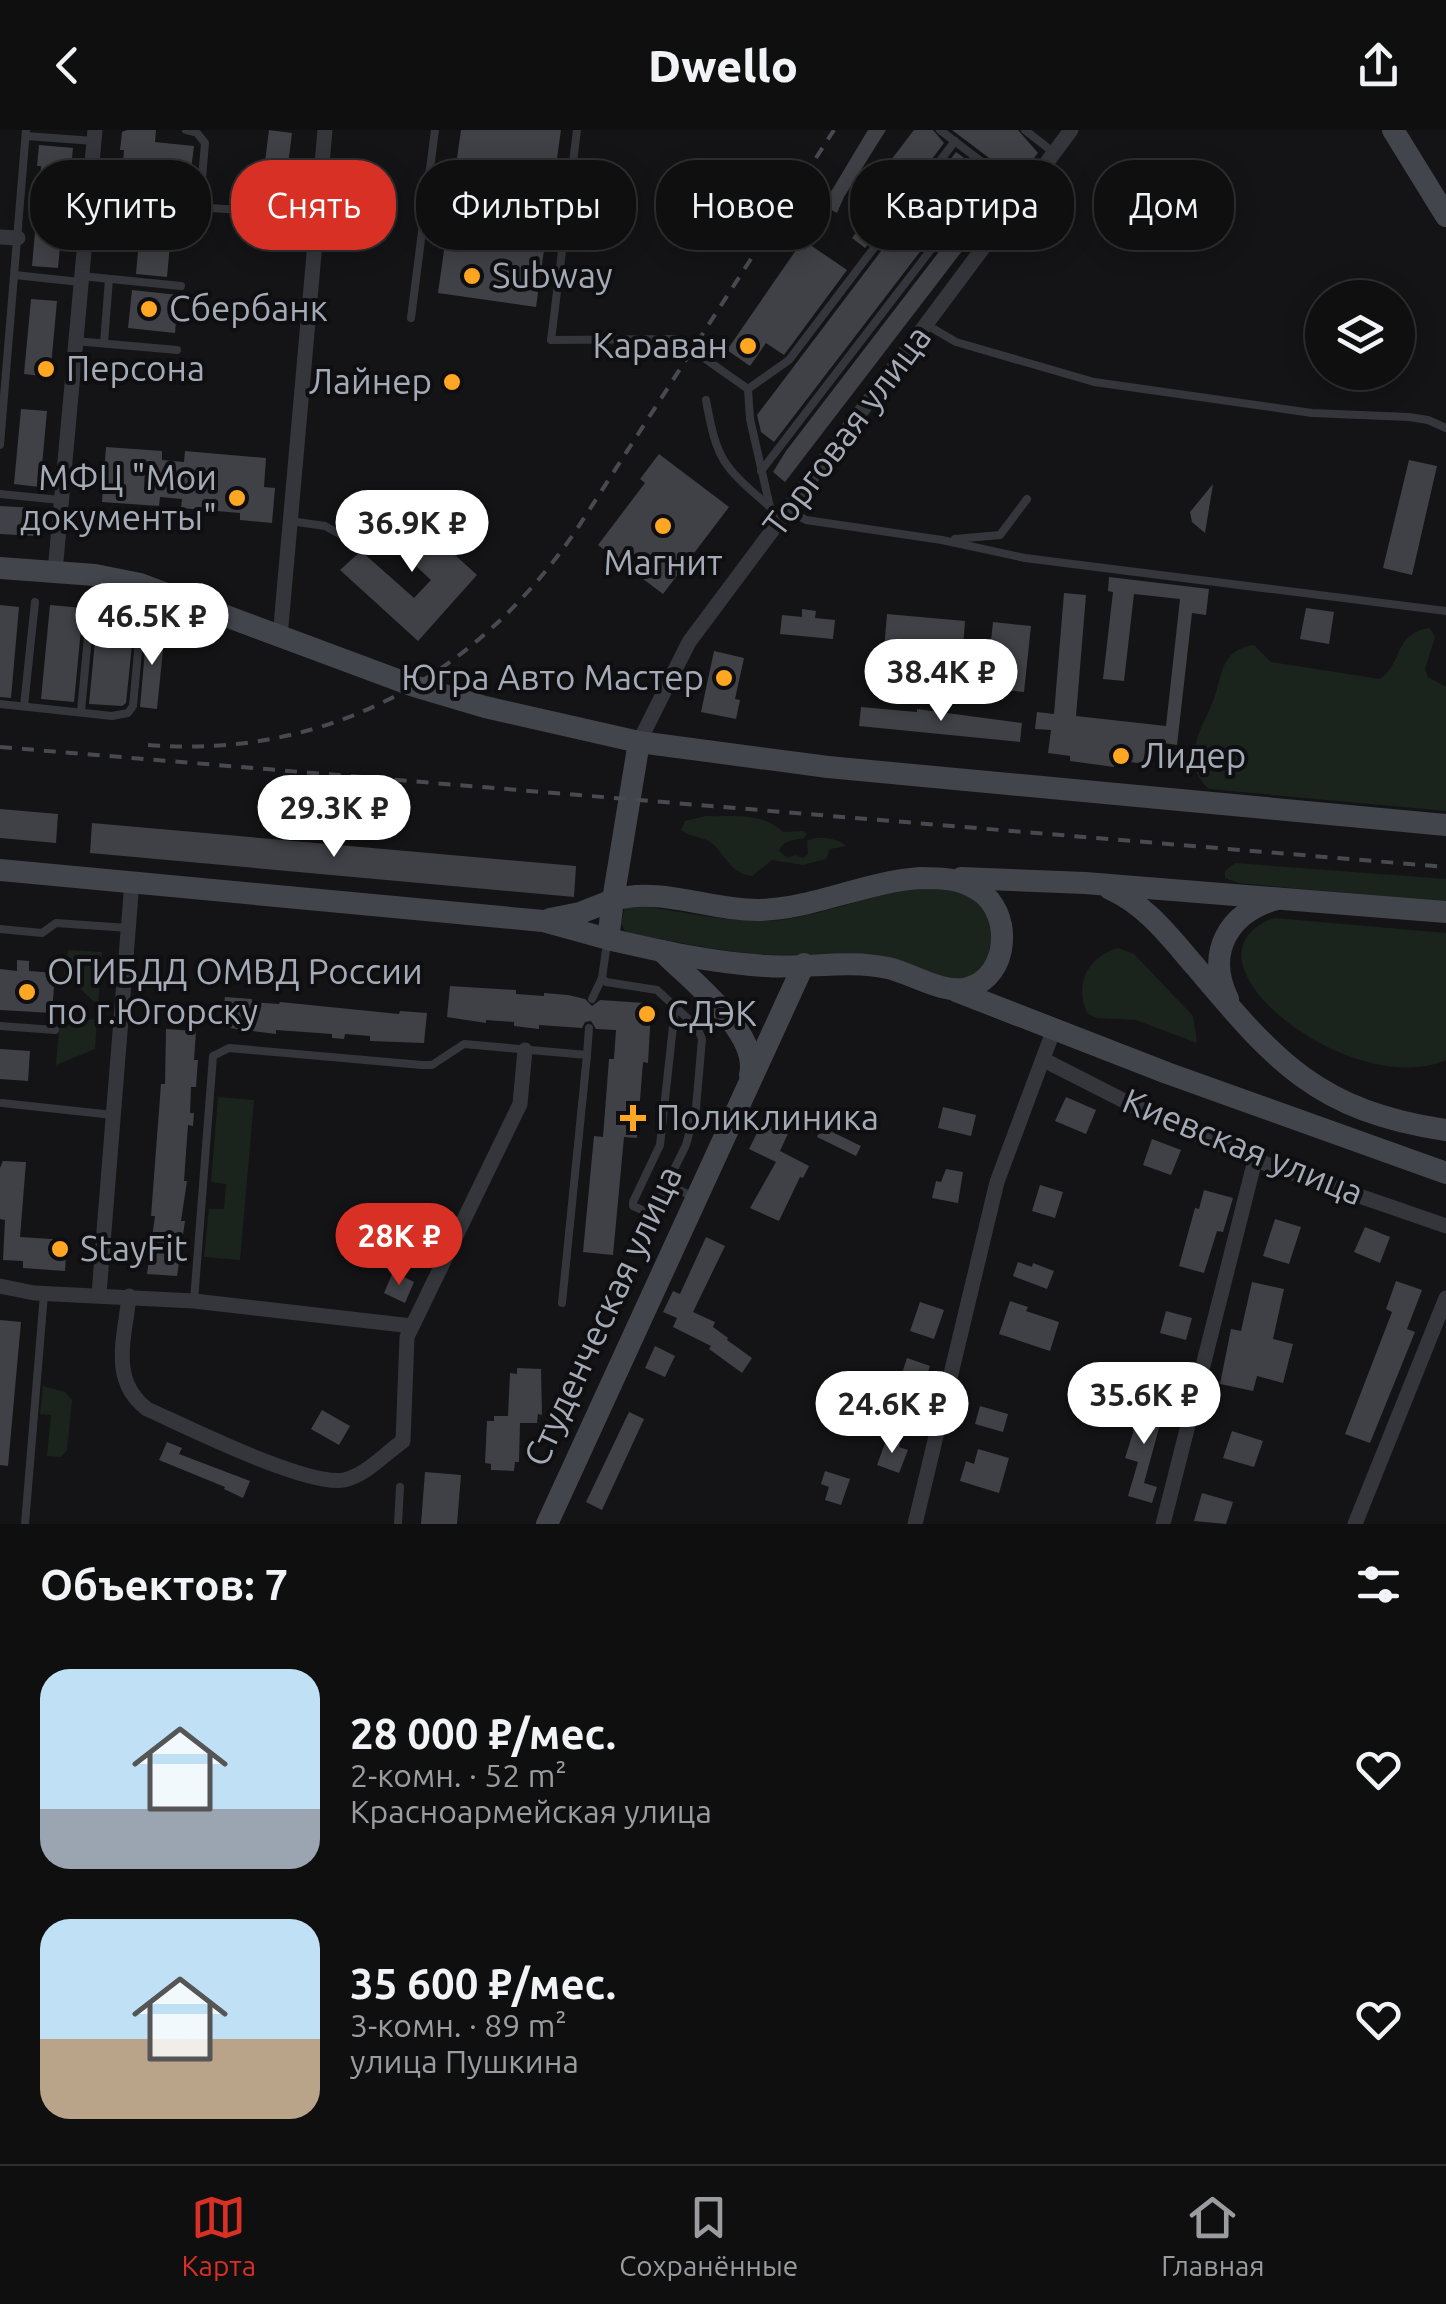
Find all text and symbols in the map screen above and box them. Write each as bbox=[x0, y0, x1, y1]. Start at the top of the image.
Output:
icon: back bbox=[40, 38, 95, 93]
icon: share bbox=[1351, 38, 1406, 93]
text: Dwello bbox=[648, 40, 798, 91]
chip: Купить bbox=[30, 160, 211, 250]
chip: Снять bbox=[231, 160, 396, 250]
chip: Фильтры bbox=[416, 160, 636, 250]
chip: Новое bbox=[656, 160, 830, 250]
chip: Квартира bbox=[850, 160, 1074, 250]
chip: Дом bbox=[1094, 160, 1234, 250]
place label: Subway bbox=[492, 255, 613, 295]
marker: Subway bbox=[461, 265, 483, 287]
map controls bbox=[1305, 280, 1415, 390]
button: layers bbox=[1305, 280, 1415, 390]
place label: Сбербанк bbox=[169, 288, 328, 328]
marker: Сбербанк bbox=[138, 298, 160, 320]
street label: Торговая улица bbox=[754, 317, 938, 544]
place label: Караван bbox=[593, 325, 728, 365]
marker: Караван bbox=[737, 335, 759, 357]
place label: Персона bbox=[66, 348, 205, 388]
marker: Персона bbox=[35, 358, 57, 380]
place label: Лайнер bbox=[309, 361, 432, 401]
marker: Лайнер bbox=[441, 371, 463, 393]
place label: МФЦ "Мои документы" bbox=[20, 457, 217, 537]
marker: МФЦ "Мои документы" bbox=[226, 487, 248, 509]
pin: 36.9K ₽ bbox=[320, 490, 504, 575]
text: 36.9K ₽ bbox=[358, 504, 466, 540]
marker: Магнит bbox=[652, 515, 674, 537]
place label: Магнит bbox=[603, 542, 723, 582]
pin: 46.5K ₽ bbox=[60, 583, 244, 668]
text: 46.5K ₽ bbox=[98, 597, 206, 633]
pin: 38.4K ₽ bbox=[849, 639, 1033, 724]
text: 38.4K ₽ bbox=[887, 653, 995, 689]
place label: Югра Авто Мастер bbox=[401, 657, 704, 697]
marker: Югра Авто Мастер bbox=[713, 667, 735, 689]
place label: Лидер bbox=[1141, 735, 1246, 775]
marker: Лидер bbox=[1110, 745, 1132, 767]
pin: 29.3K ₽ bbox=[242, 775, 426, 860]
text: 29.3K ₽ bbox=[280, 789, 388, 825]
place label: ОГИБДД ОМВД России по г.Югорску bbox=[47, 951, 423, 1031]
marker: ОГИБДД ОМВД России по г.Югорску bbox=[16, 981, 38, 1003]
place label: СДЭК bbox=[667, 993, 757, 1033]
marker: СДЭК bbox=[636, 1003, 658, 1025]
street label: Киевская улица bbox=[1117, 1080, 1369, 1212]
place label: Поликлиника bbox=[656, 1097, 879, 1137]
marker: Поликлиника bbox=[620, 1105, 646, 1131]
street label: Студенческая улица bbox=[515, 1159, 689, 1472]
pin: 28K ₽ bbox=[329, 1203, 469, 1288]
text: 28K ₽ bbox=[357, 1217, 441, 1253]
place label: StayFit bbox=[80, 1228, 188, 1268]
marker: StayFit bbox=[49, 1238, 71, 1260]
pin: 35.6K ₽ bbox=[1052, 1362, 1236, 1447]
pin: 24.6K ₽ bbox=[800, 1371, 984, 1456]
text: 35.6K ₽ bbox=[1090, 1376, 1198, 1412]
text: 24.6K ₽ bbox=[838, 1385, 946, 1421]
icon: filters bbox=[1351, 1557, 1406, 1612]
text: Объектов: 7 bbox=[40, 1561, 288, 1608]
icon: home bbox=[120, 1709, 240, 1829]
text: 28 000 ₽/мес. bbox=[350, 1710, 616, 1757]
icon: heart bbox=[1351, 1742, 1406, 1797]
text: 2-комн. · 52 m² bbox=[350, 1757, 567, 1793]
text: Красноармейская улица bbox=[350, 1793, 712, 1829]
icon: home bbox=[120, 1959, 240, 2079]
text: 35 600 ₽/мес. bbox=[350, 1960, 616, 2007]
icon: heart bbox=[1351, 1992, 1406, 2047]
text: 3-комн. · 89 m² bbox=[350, 2007, 567, 2043]
text: улица Пушкина bbox=[350, 2043, 579, 2079]
tab: Карта bbox=[182, 2190, 256, 2281]
tab: Сохранённые bbox=[619, 2190, 798, 2281]
tab: Главная bbox=[1161, 2190, 1264, 2281]

